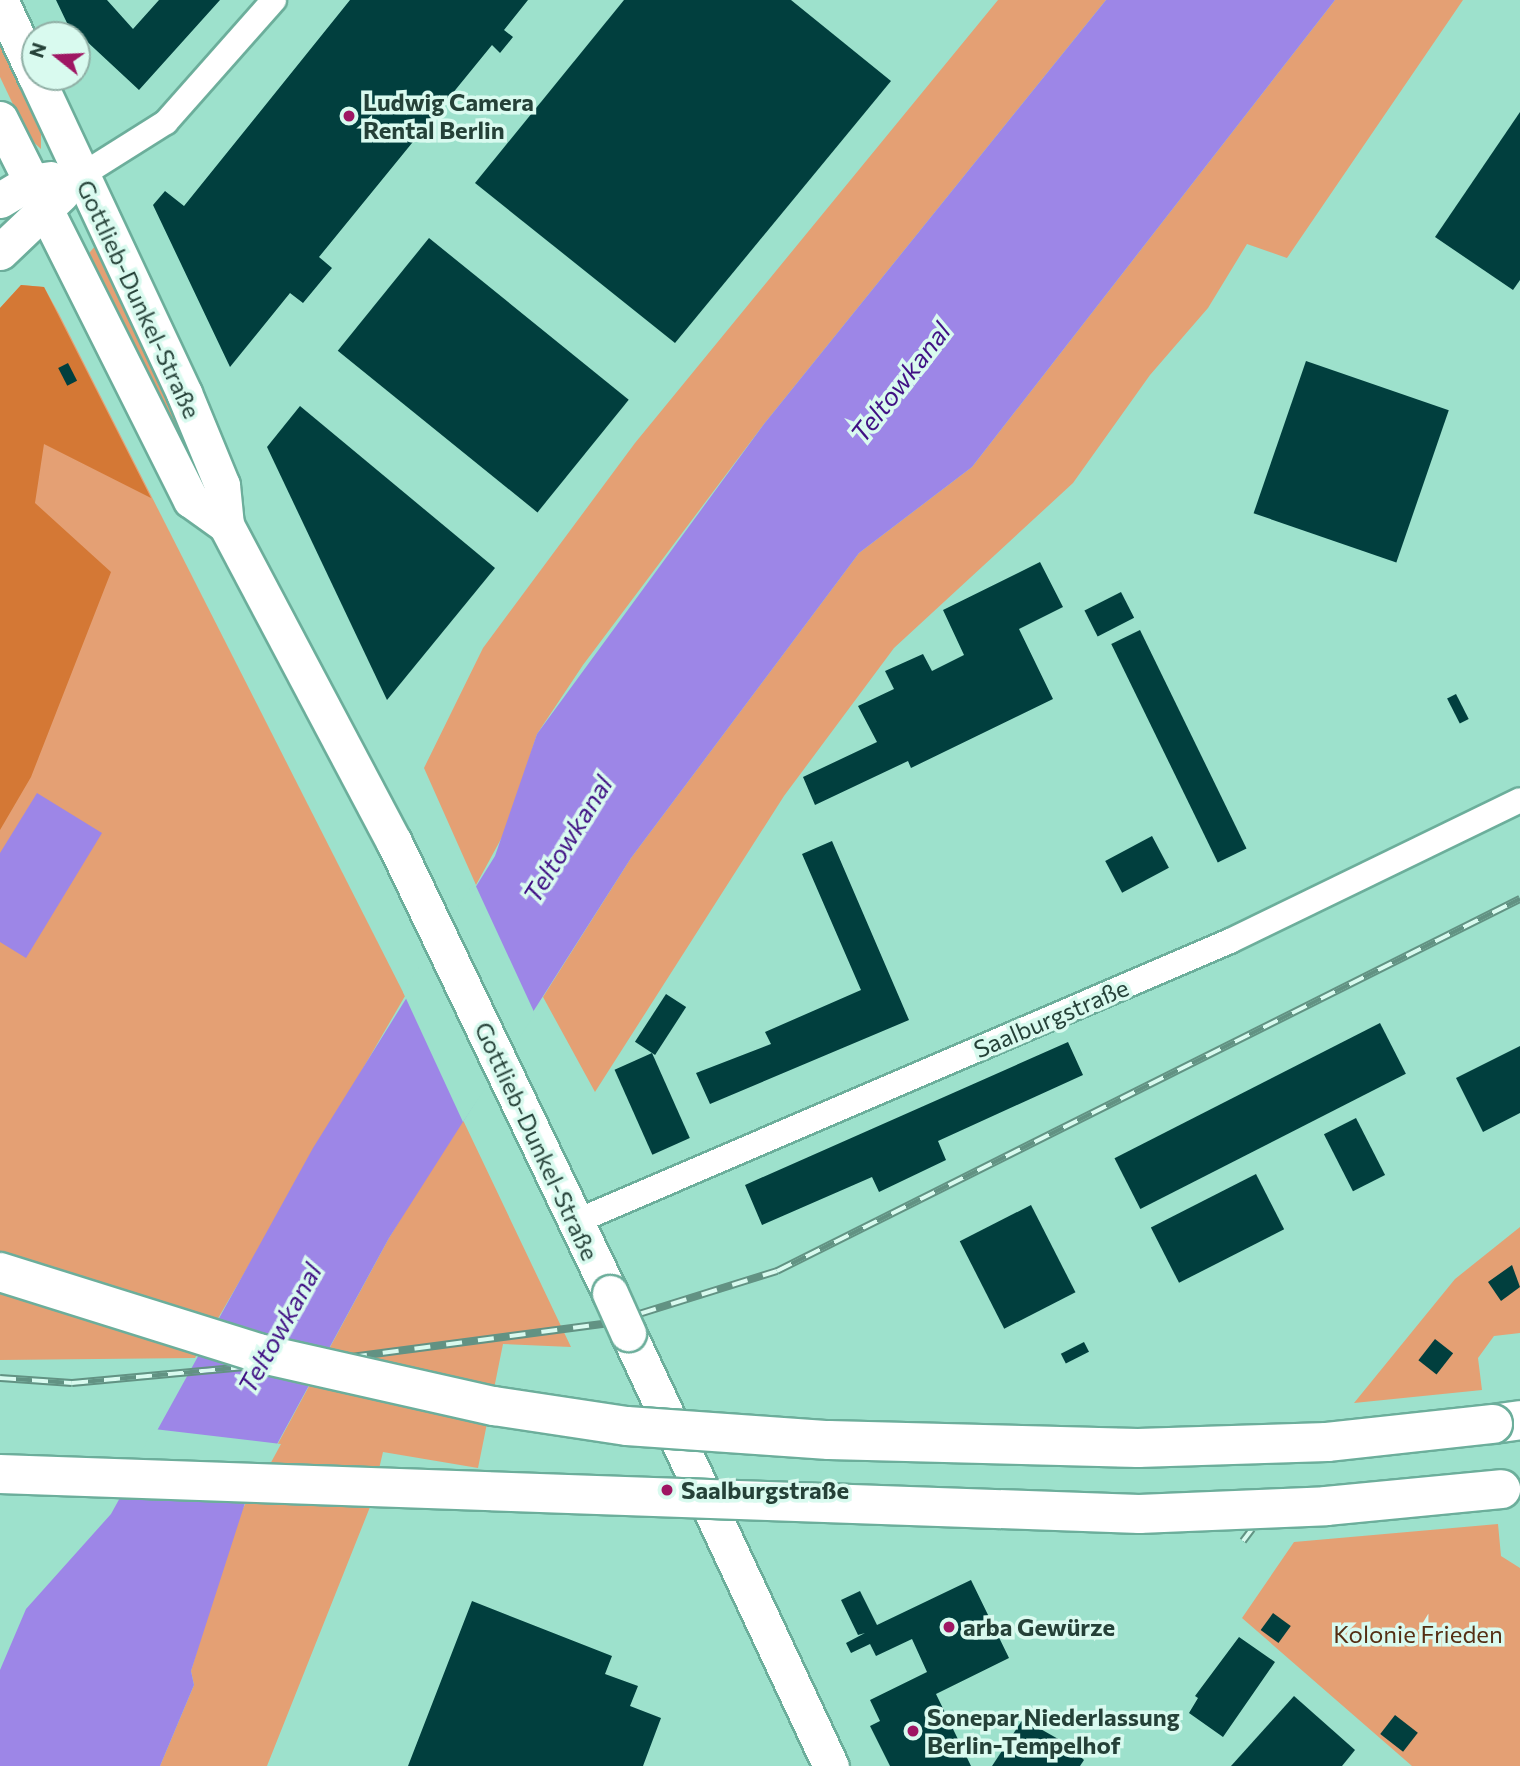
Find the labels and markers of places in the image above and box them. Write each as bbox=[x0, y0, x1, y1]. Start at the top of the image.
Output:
place label: Ludwig Camera Rental Berlin bbox=[363, 88, 534, 144]
marker: Ludwig Camera Rental Berlin bbox=[341, 108, 357, 124]
place label: Saalburgstraße bbox=[681, 1476, 849, 1504]
marker: Saalburgstraße bbox=[659, 1482, 675, 1498]
place label: arba Gewürze bbox=[963, 1613, 1115, 1641]
marker: arba Gewürze bbox=[941, 1619, 957, 1635]
place label: Sonepar Niederlassung Berlin-Tempelhof bbox=[927, 1703, 1180, 1759]
marker: Sonepar Niederlassung Berlin-Tempelhof bbox=[905, 1723, 921, 1739]

